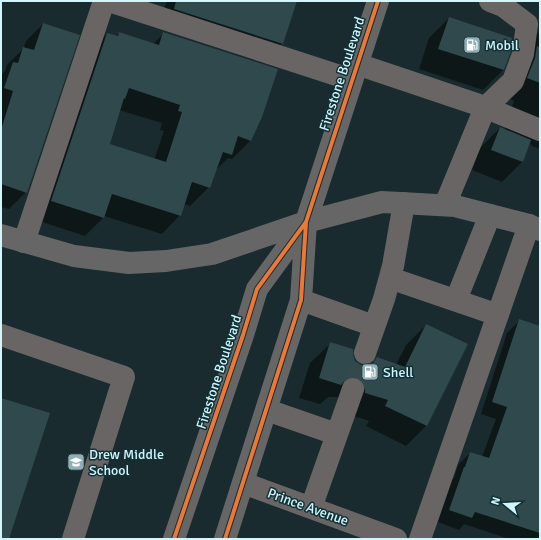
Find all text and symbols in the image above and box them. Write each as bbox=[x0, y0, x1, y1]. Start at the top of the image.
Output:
street label: Firestone Boulevard bbox=[316, 15, 368, 133]
fuel station icon: Mobil bbox=[462, 35, 482, 55]
place label: Mobil bbox=[485, 37, 519, 54]
street label: Firestone Boulevard bbox=[193, 313, 245, 431]
fuel station icon: Shell bbox=[360, 362, 380, 382]
place label: Shell bbox=[383, 364, 413, 381]
place label: Drew Middle School bbox=[89, 446, 164, 479]
school or university icon: Drew Middle School bbox=[66, 452, 86, 472]
street label: Prince Avenue bbox=[265, 484, 351, 530]
north arrow bbox=[485, 484, 525, 524]
text: N bbox=[489, 495, 503, 507]

